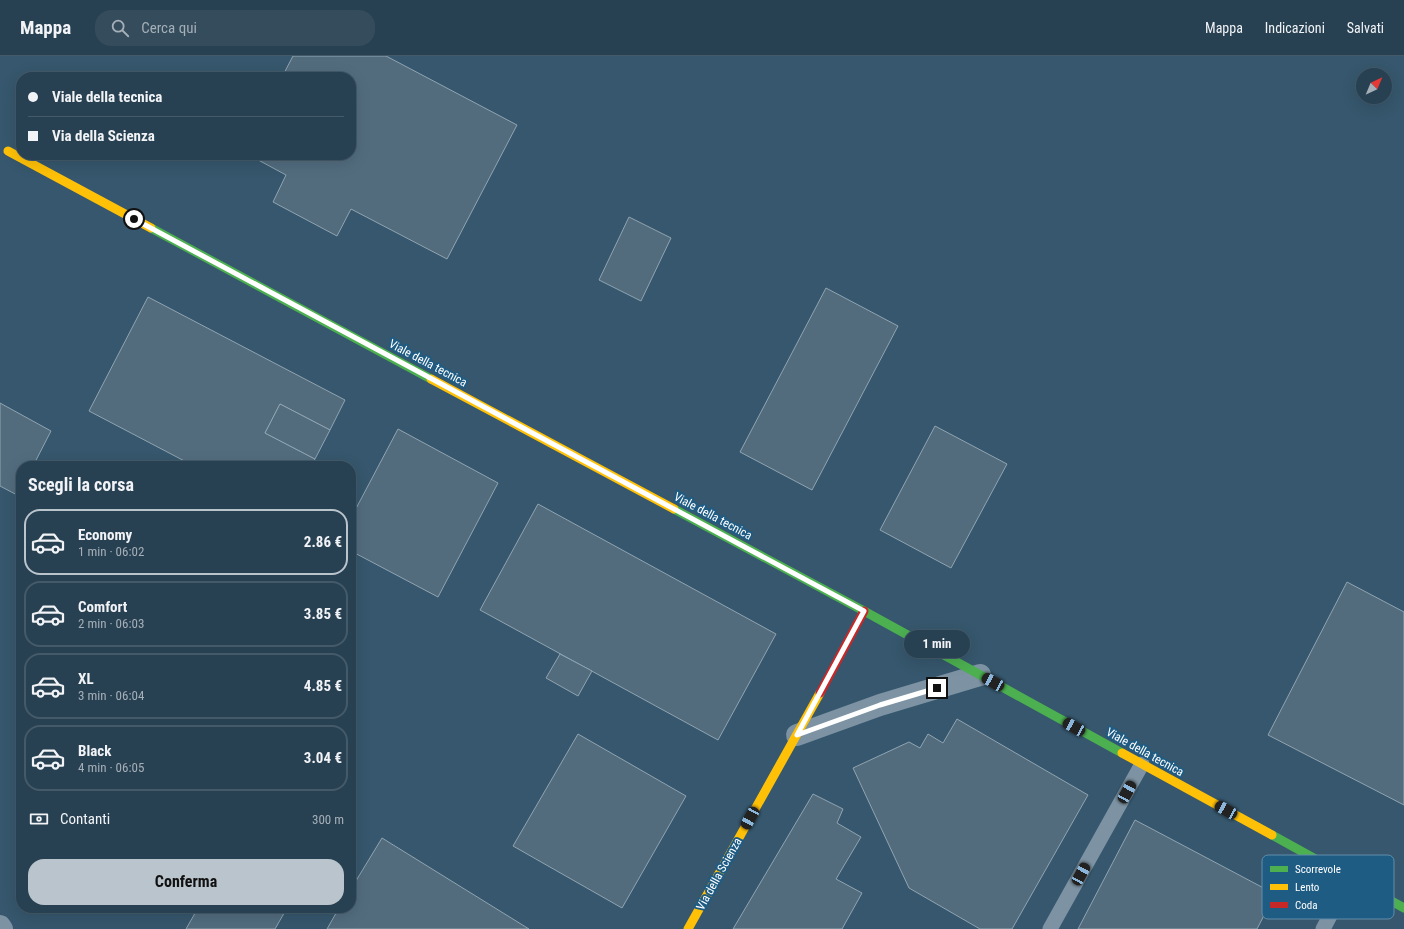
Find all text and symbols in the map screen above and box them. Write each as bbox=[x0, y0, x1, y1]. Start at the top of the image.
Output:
search box bbox=[95, 10, 375, 46]
text: Mappa bbox=[20, 16, 71, 39]
icon: search bbox=[109, 17, 131, 39]
text: Cerca qui bbox=[141, 19, 197, 37]
text: Mappa bbox=[1205, 20, 1243, 36]
text: Indicazioni bbox=[1265, 20, 1325, 36]
text: Salvati bbox=[1347, 20, 1384, 36]
north arrow bbox=[1356, 68, 1392, 104]
map controls bbox=[1356, 68, 1392, 104]
text: Viale della tecnica bbox=[52, 88, 162, 106]
text: Via della Scienza bbox=[52, 127, 155, 145]
route start bbox=[125, 210, 143, 228]
street label: Viale della tecnica bbox=[387, 337, 470, 390]
text: Scegli la corsa bbox=[28, 474, 134, 495]
street label: Viale della tecnica bbox=[672, 490, 755, 543]
icon: car bbox=[30, 524, 66, 560]
text: Economy bbox=[78, 526, 132, 544]
text: 2.86 € bbox=[304, 533, 342, 551]
text: 1 min · 06:02 bbox=[78, 544, 144, 559]
icon: car bbox=[30, 596, 66, 632]
text: Comfort bbox=[78, 598, 127, 616]
text: 3.85 € bbox=[304, 605, 342, 623]
text: 2 min · 06:03 bbox=[78, 616, 144, 631]
callout: 1 min bbox=[904, 630, 970, 658]
text: 1 min bbox=[923, 636, 951, 651]
icon: car bbox=[30, 668, 66, 704]
text: XL bbox=[78, 670, 94, 688]
car bbox=[980, 671, 1006, 693]
text: 4.85 € bbox=[304, 677, 342, 695]
route end bbox=[928, 679, 946, 697]
text: 3 min · 06:04 bbox=[78, 688, 144, 703]
car bbox=[1061, 716, 1087, 738]
street label: Viale della tecnica bbox=[1104, 725, 1186, 779]
icon: car bbox=[30, 740, 66, 776]
text: Black bbox=[78, 742, 111, 760]
text: 3.04 € bbox=[304, 749, 342, 767]
text: 4 min · 06:05 bbox=[78, 760, 144, 775]
car bbox=[1116, 779, 1138, 805]
car bbox=[1213, 799, 1239, 821]
car bbox=[739, 805, 761, 831]
icon: cash bbox=[28, 808, 50, 830]
text: Contanti bbox=[60, 810, 110, 828]
text: 300 m bbox=[312, 812, 344, 827]
street label: Via della Scienza bbox=[693, 835, 745, 913]
legend bbox=[1262, 855, 1394, 919]
button: Conferma bbox=[28, 859, 344, 905]
car bbox=[1070, 861, 1092, 887]
text: Scorrevole bbox=[1295, 863, 1341, 876]
text: Lento bbox=[1295, 881, 1320, 894]
text: Coda bbox=[1295, 899, 1317, 912]

